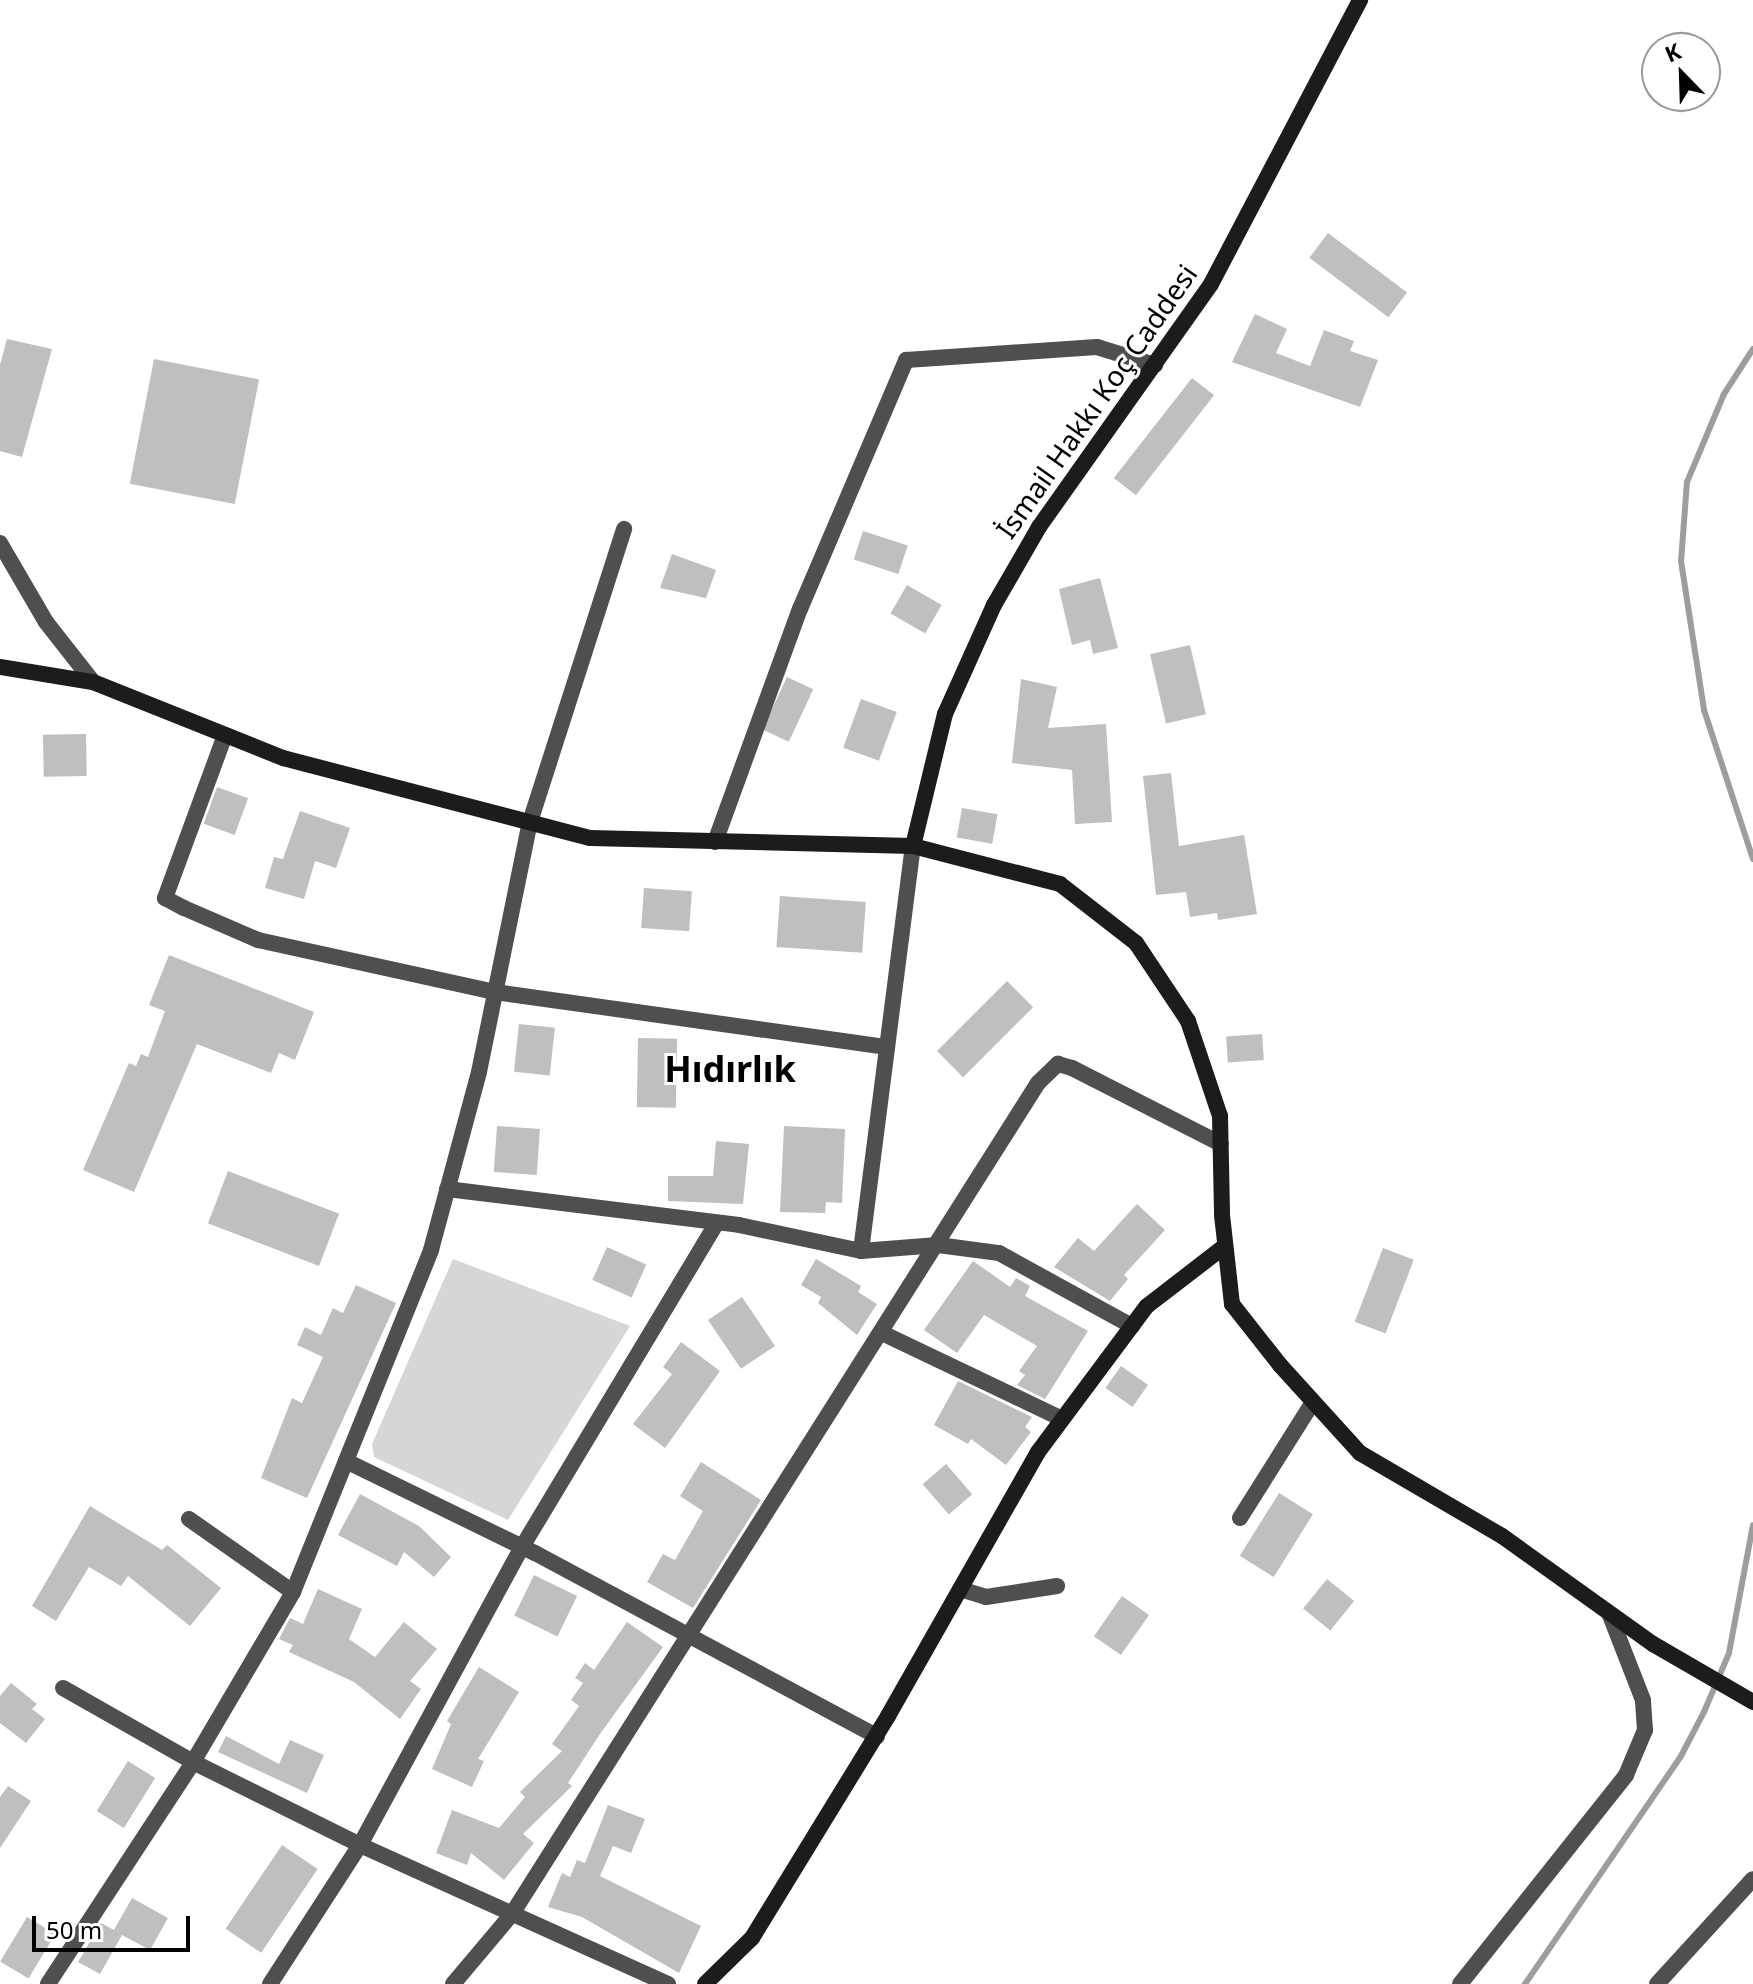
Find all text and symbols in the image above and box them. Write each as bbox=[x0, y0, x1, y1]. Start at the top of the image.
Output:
north arrow bbox=[1641, 32, 1721, 112]
text: K bbox=[1660, 35, 1685, 68]
street label: İsmail Hakkı Koç Caddesi bbox=[989, 258, 1203, 544]
district label: Hıdırlık bbox=[664, 1047, 796, 1091]
scale bar bbox=[36, 1900, 194, 1950]
text: 50 m bbox=[46, 1913, 102, 1946]

